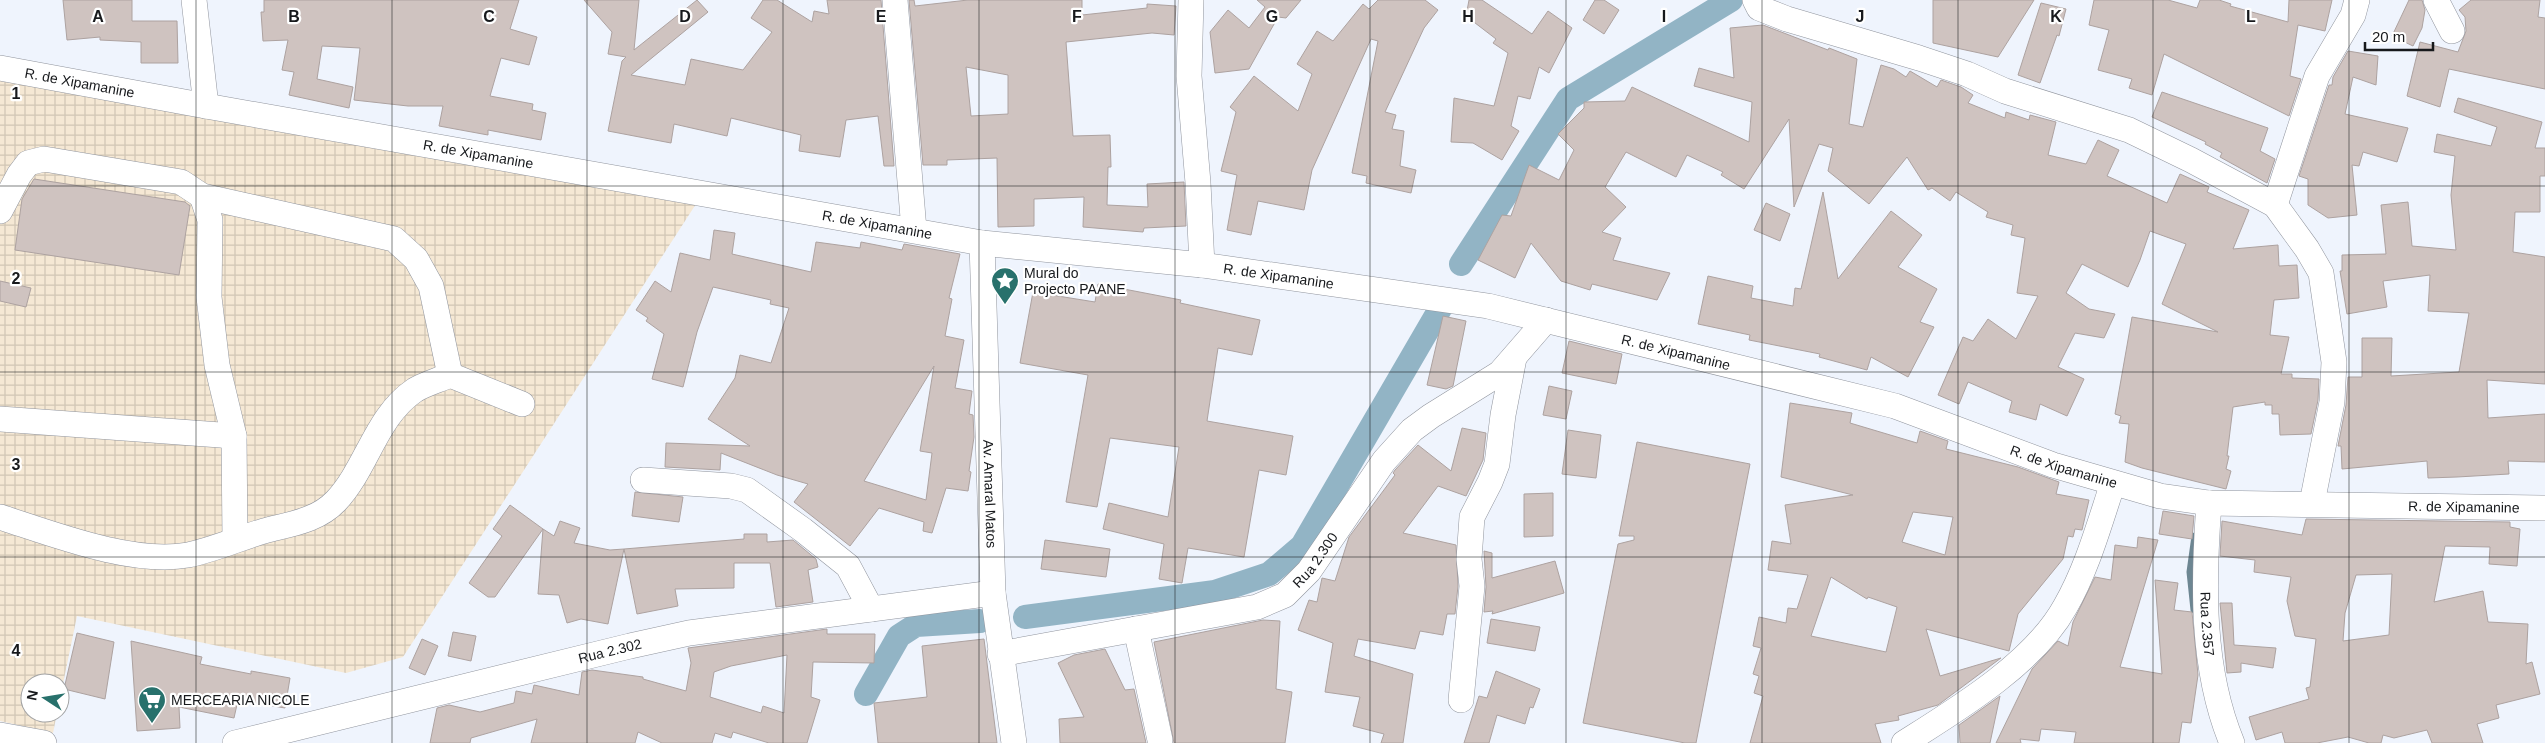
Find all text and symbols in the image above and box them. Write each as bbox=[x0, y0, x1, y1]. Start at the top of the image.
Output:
text: A bbox=[92, 8, 104, 25]
text: B bbox=[288, 8, 300, 25]
text: C bbox=[483, 8, 495, 25]
text: D bbox=[679, 8, 691, 25]
text: E bbox=[876, 8, 887, 25]
text: F bbox=[1072, 8, 1082, 25]
text: G bbox=[1266, 8, 1278, 25]
text: H bbox=[1462, 8, 1474, 25]
text: I bbox=[1662, 8, 1666, 25]
text: J bbox=[1856, 8, 1864, 25]
text: K bbox=[2050, 8, 2062, 25]
text: L bbox=[2246, 8, 2256, 25]
scale bar bbox=[2365, 20, 2432, 52]
text: 20 m bbox=[2372, 28, 2405, 45]
street label: R. de Xipamanine bbox=[23, 65, 136, 101]
text: 1 bbox=[12, 85, 21, 102]
street label: R. de Xipamanine bbox=[422, 137, 535, 172]
street label: R. de Xipamanine bbox=[821, 207, 934, 242]
street label: R. de Xipamanine bbox=[1222, 260, 1335, 292]
place label: Mural do Projecto PAANE bbox=[1024, 265, 1126, 297]
place icon: Mural do Projecto PAANE bbox=[990, 266, 1020, 305]
text: 2 bbox=[12, 270, 21, 287]
street label: R. de Xipamanine bbox=[1620, 331, 1732, 373]
street label: Av. Amaral Matos bbox=[980, 439, 1000, 548]
street label: R. de Xipamanine bbox=[2008, 442, 2119, 491]
text: 3 bbox=[12, 456, 21, 473]
street label: R. de Xipamanine bbox=[2408, 498, 2520, 516]
street label: Rua 2.300 bbox=[1289, 529, 1341, 591]
street label: Rua 2.357 bbox=[2197, 591, 2218, 657]
street label: Rua 2.302 bbox=[577, 636, 643, 666]
text: 4 bbox=[12, 642, 21, 659]
north arrow bbox=[20, 673, 70, 723]
supermarket icon: MERCEARIA NICOLE bbox=[137, 685, 167, 724]
text: N bbox=[23, 689, 41, 702]
place label: MERCEARIA NICOLE bbox=[171, 692, 309, 708]

